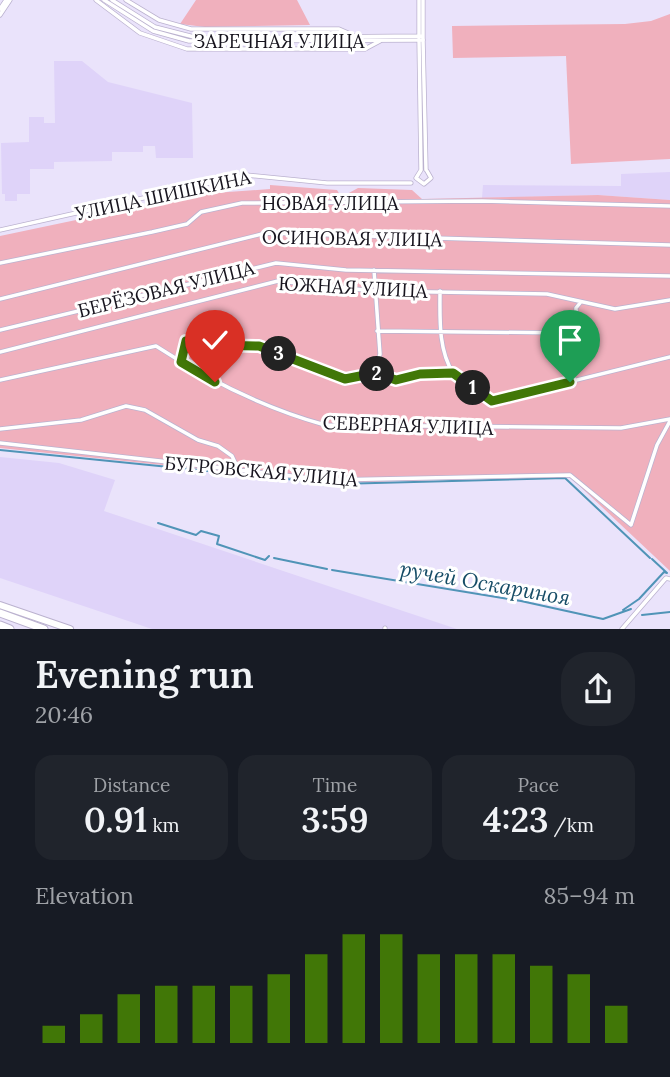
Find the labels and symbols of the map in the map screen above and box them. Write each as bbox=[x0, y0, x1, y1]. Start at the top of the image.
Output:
street label: ЗАРЕЧНАЯ УЛИЦА bbox=[194, 29, 365, 53]
street label: УЛИЦА ШИШКИНА bbox=[72, 164, 254, 226]
street label: НОВАЯ УЛИЦА bbox=[261, 191, 400, 215]
street label: ОСИНОВАЯ УЛИЦА bbox=[262, 224, 444, 252]
street label: БЕРЁЗОВАЯ УЛИЦА bbox=[75, 255, 258, 323]
street label: ЮЖНАЯ УЛИЦА bbox=[278, 271, 429, 303]
pin bbox=[185, 310, 245, 382]
pin bbox=[540, 310, 600, 382]
pin: 3 bbox=[262, 336, 296, 372]
pin: 2 bbox=[360, 356, 394, 392]
pin: 1 bbox=[456, 370, 490, 406]
street label: СЕВЕРНАЯ УЛИЦА bbox=[322, 410, 495, 440]
street label: БУГРОВСКАЯ УЛИЦА bbox=[163, 451, 360, 492]
water label: ручей Оскариноя bbox=[398, 555, 573, 611]

